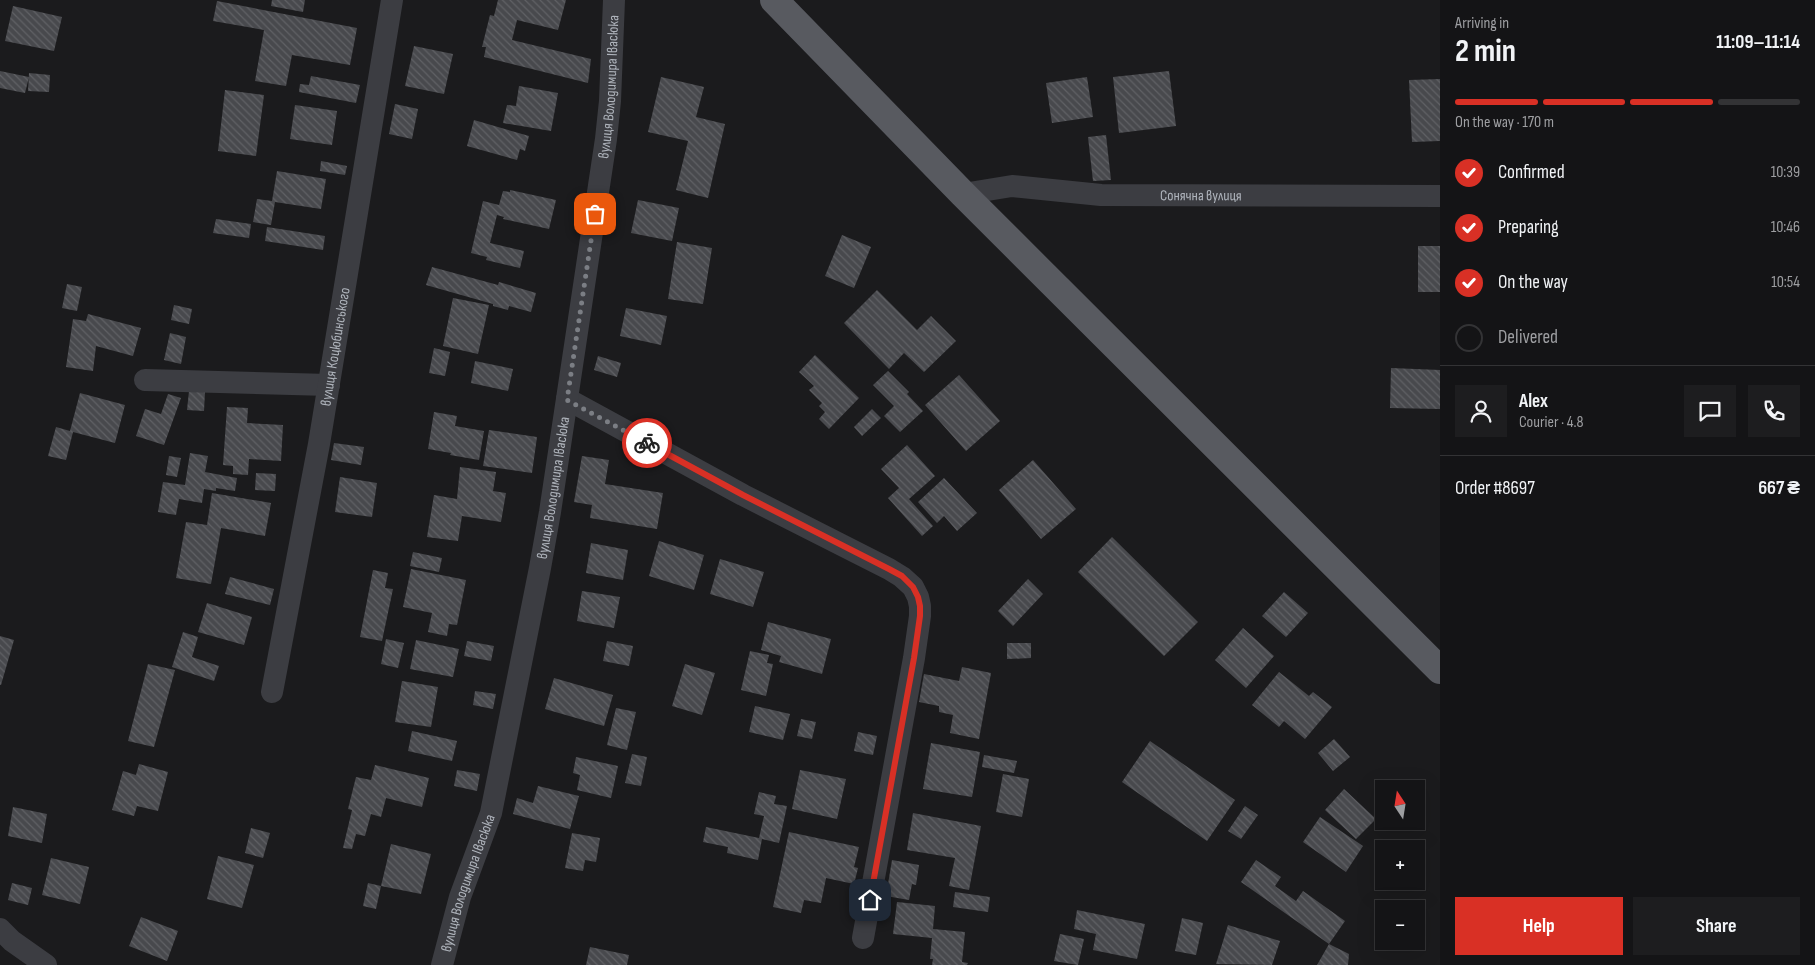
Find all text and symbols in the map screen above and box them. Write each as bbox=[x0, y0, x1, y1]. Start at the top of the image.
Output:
text: Arriving in bbox=[1455, 14, 1509, 33]
street label: вулиця Володимира Івасюка bbox=[594, 15, 623, 160]
text: 11:09–11:14 bbox=[1716, 31, 1800, 54]
text: 2 min bbox=[1455, 32, 1516, 71]
text: On the way · 170 m bbox=[1455, 113, 1554, 132]
icon: check bbox=[1455, 159, 1483, 187]
text: Confirmed bbox=[1498, 161, 1565, 184]
text: 10:39 bbox=[1771, 163, 1800, 182]
street label: Сонячна вулиця bbox=[1160, 186, 1242, 205]
pin bbox=[574, 193, 616, 235]
icon: bag bbox=[581, 200, 609, 228]
icon: check bbox=[1455, 214, 1483, 242]
text: Preparing bbox=[1498, 216, 1559, 239]
text: 10:46 bbox=[1771, 218, 1800, 237]
icon: check bbox=[1455, 269, 1483, 297]
text: On the way bbox=[1498, 271, 1568, 294]
text: 10:54 bbox=[1771, 273, 1800, 292]
street label: вулиця Коцюбинського bbox=[316, 286, 355, 408]
text: Delivered bbox=[1498, 326, 1558, 349]
button: person bbox=[1455, 385, 1507, 437]
button: chat bbox=[1684, 385, 1736, 437]
button: phone bbox=[1748, 385, 1800, 437]
text: Alex bbox=[1519, 390, 1548, 413]
text: Courier · 4.8 bbox=[1519, 413, 1583, 432]
street label: вулиця Володимира Івасюка bbox=[533, 415, 574, 561]
courier bbox=[622, 418, 672, 468]
icon: bike bbox=[633, 429, 661, 457]
text: Order #8697 bbox=[1455, 477, 1535, 500]
text: 667 ₴ bbox=[1758, 477, 1800, 500]
north arrow bbox=[1375, 780, 1425, 830]
map controls bbox=[1375, 780, 1425, 950]
street label: вулиця Володимира Івасюка bbox=[437, 811, 500, 954]
button: + bbox=[1375, 840, 1425, 890]
pin bbox=[849, 879, 891, 921]
icon: home bbox=[856, 886, 884, 914]
button: Help bbox=[1455, 897, 1623, 955]
button: Share bbox=[1633, 897, 1800, 955]
button: − bbox=[1375, 900, 1425, 950]

